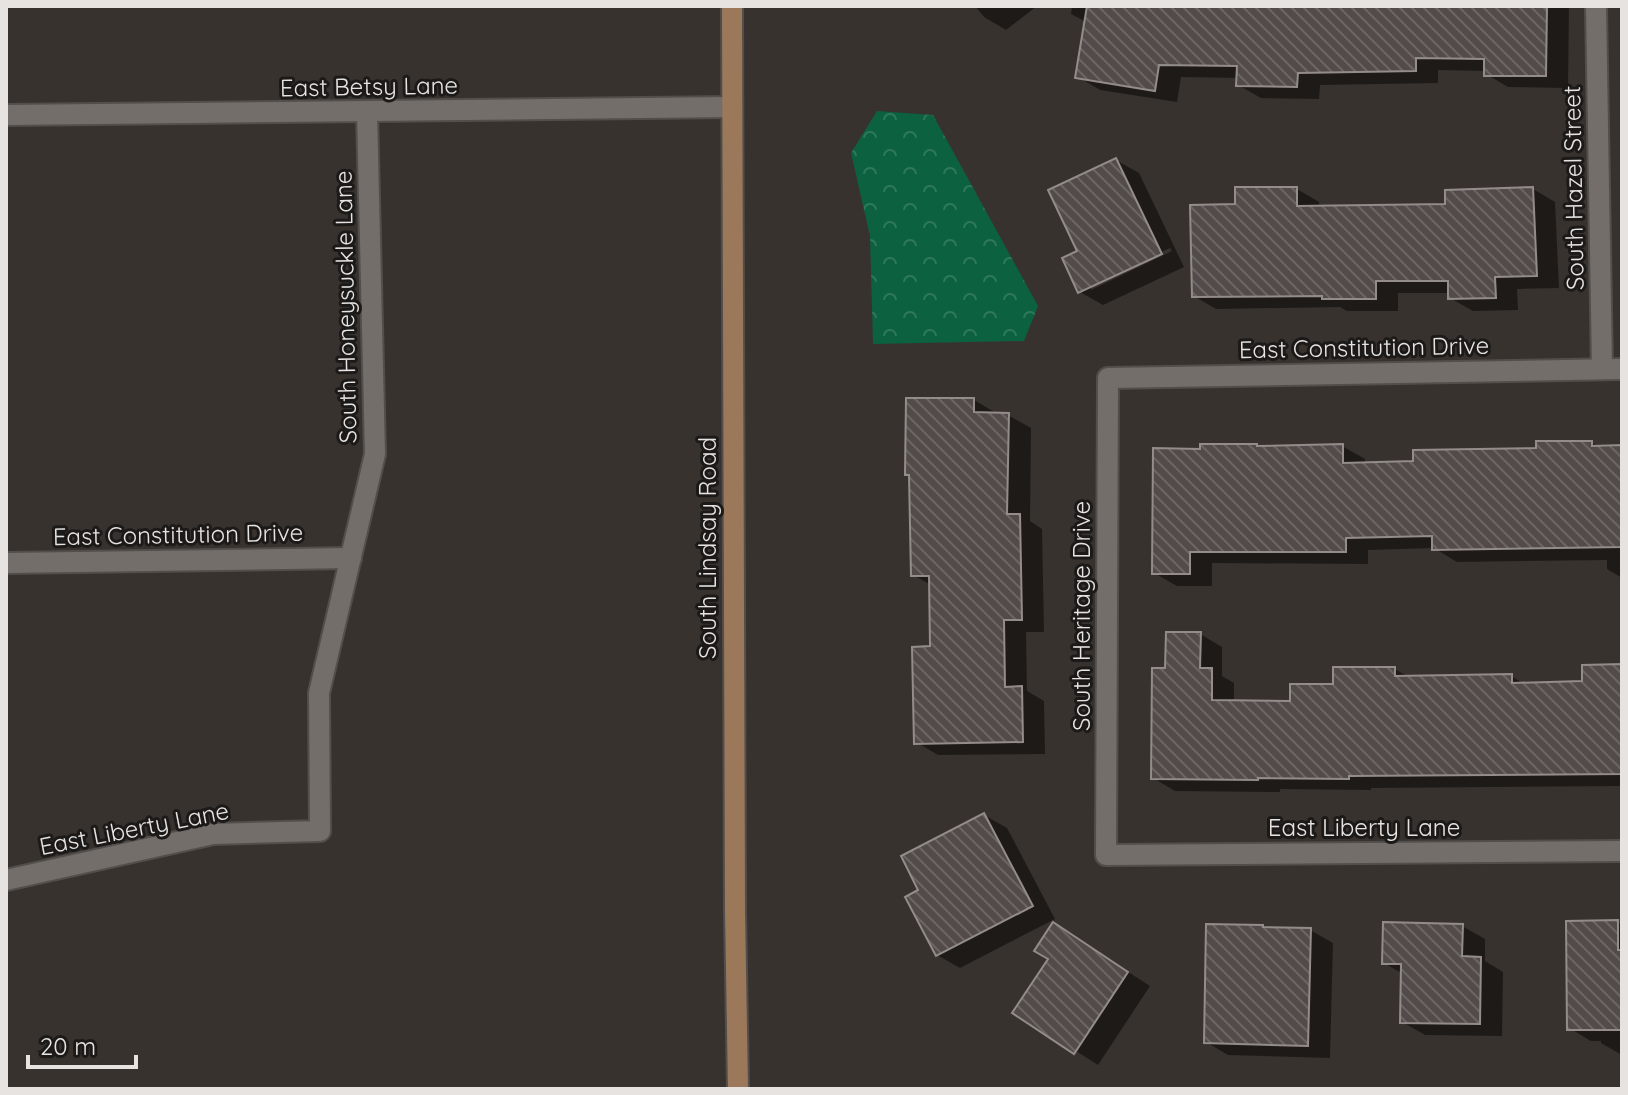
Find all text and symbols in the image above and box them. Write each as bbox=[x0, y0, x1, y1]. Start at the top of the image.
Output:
street label: East Betsy Lane bbox=[280, 69, 458, 103]
street label: South Hazel Street bbox=[1556, 86, 1590, 290]
street label: South Honeysuckle Lane bbox=[328, 170, 362, 444]
street label: East Constitution Drive bbox=[1239, 330, 1489, 364]
street label: South Lindsay Road bbox=[692, 437, 722, 659]
street label: South Heritage Drive bbox=[1066, 501, 1096, 731]
street label: East Constitution Drive bbox=[53, 517, 303, 551]
street label: East Liberty Lane bbox=[37, 795, 231, 861]
street label: East Liberty Lane bbox=[1268, 812, 1460, 842]
scale bar bbox=[28, 1019, 136, 1069]
text: 20 m bbox=[40, 1031, 96, 1061]

